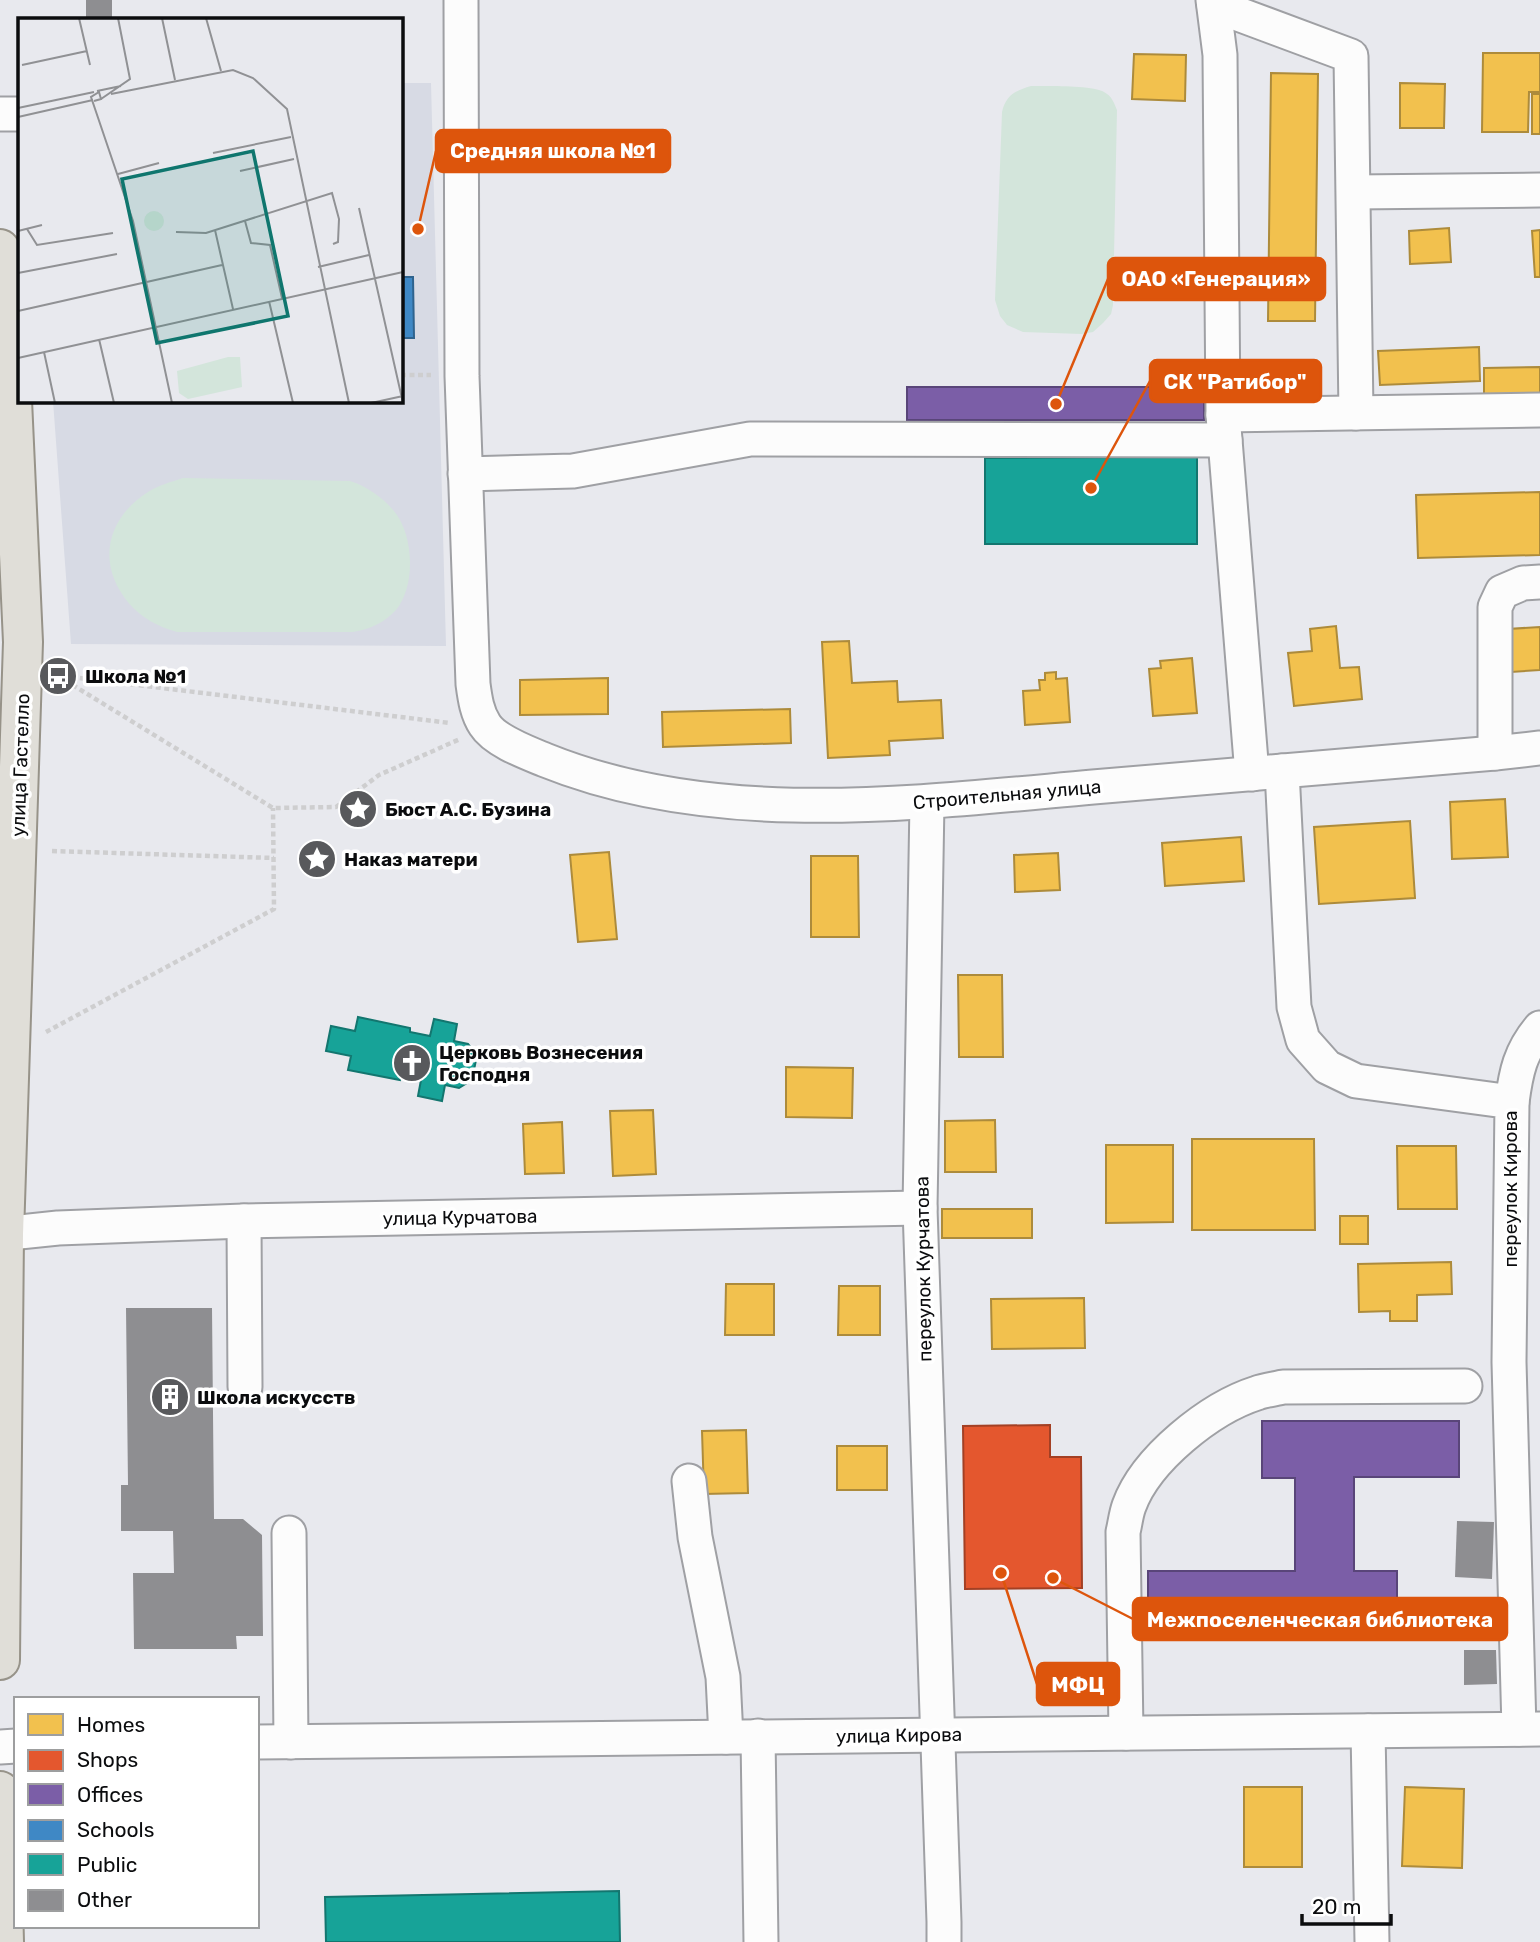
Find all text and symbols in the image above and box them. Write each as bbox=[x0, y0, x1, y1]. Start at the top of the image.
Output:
inset map bbox=[18, 18, 402, 402]
callout: Средняя школа №1 bbox=[436, 130, 670, 172]
text: Средняя школа №1 bbox=[450, 138, 656, 163]
callout: ОАО «Генерация» bbox=[1108, 258, 1325, 300]
text: ОАО «Генерация» bbox=[1122, 266, 1310, 291]
callout: СК "Ратибор" bbox=[1150, 360, 1321, 402]
text: СК "Ратибор" bbox=[1164, 369, 1306, 394]
bus stop icon: Школа №1 bbox=[37, 655, 79, 697]
place label: Школа №1 bbox=[85, 665, 186, 688]
street label: улица Гастелло bbox=[7, 693, 34, 837]
street label: Строительная улица bbox=[912, 775, 1102, 814]
place icon: Бюст А.С. Бузина bbox=[337, 788, 379, 830]
place label: Бюст А.С. Бузина bbox=[385, 798, 551, 821]
place icon: Наказ матери bbox=[296, 838, 338, 880]
place label: Наказ матери bbox=[344, 848, 478, 871]
place label: Церковь Вознесения Господня bbox=[439, 1041, 643, 1086]
church icon: Церковь Вознесения Господня bbox=[391, 1042, 433, 1084]
street label: переулок Кирова bbox=[1499, 1110, 1522, 1268]
street label: переулок Курчатова bbox=[910, 1176, 937, 1362]
street label: улица Курчатова bbox=[382, 1205, 538, 1230]
building icon: Школа искусств bbox=[149, 1376, 191, 1418]
place label: Школа искусств bbox=[197, 1386, 356, 1409]
callout: Межпоселенческая библиотека bbox=[1133, 1598, 1507, 1640]
text: Межпоселенческая библиотека bbox=[1147, 1607, 1493, 1632]
callout: МФЦ bbox=[1037, 1663, 1119, 1705]
text: МФЦ bbox=[1051, 1672, 1105, 1697]
legend bbox=[14, 1697, 259, 1928]
text: Homes bbox=[77, 1712, 145, 1737]
street label: улица Кирова bbox=[836, 1723, 962, 1748]
text: Shops bbox=[77, 1747, 138, 1772]
text: Offices bbox=[77, 1782, 143, 1807]
text: Schools bbox=[77, 1817, 154, 1842]
text: Public bbox=[77, 1852, 137, 1877]
scale bar bbox=[1302, 1882, 1391, 1926]
text: Other bbox=[77, 1887, 132, 1912]
text: 20 m bbox=[1312, 1894, 1361, 1919]

